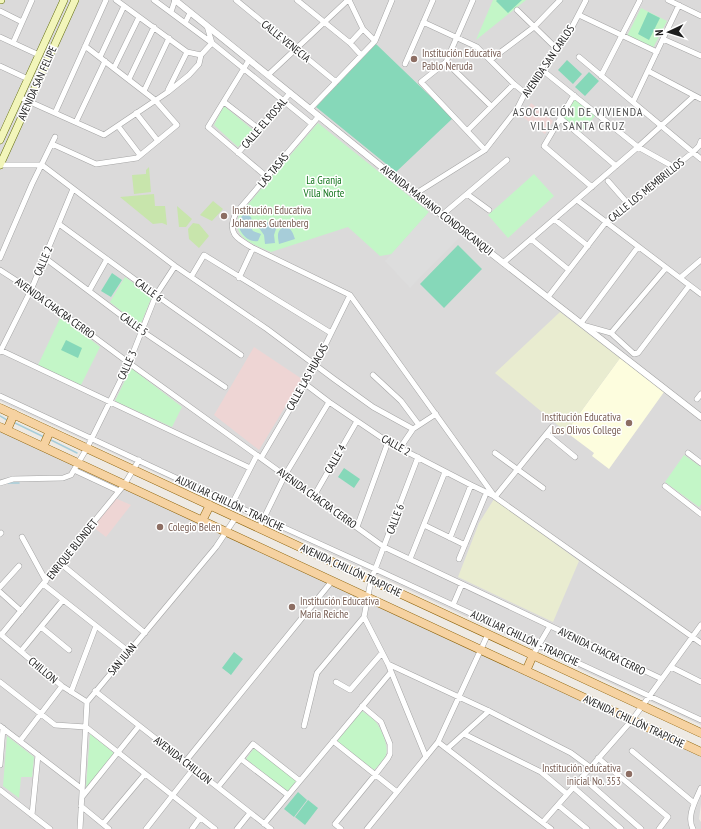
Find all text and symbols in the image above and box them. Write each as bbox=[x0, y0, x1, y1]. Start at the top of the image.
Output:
north arrow bbox=[649, 12, 689, 52]
street label: CALLE VENECIA bbox=[259, 17, 314, 66]
street label: AVENIDA SAN CARLOS bbox=[519, 22, 577, 100]
text: N bbox=[652, 29, 666, 36]
street label: AVENIDA SAN FELIPE bbox=[14, 43, 60, 122]
place label: Institución Educativa Pablo Neruda bbox=[422, 46, 501, 73]
marker: Institución Educativa Pablo Neruda bbox=[409, 54, 419, 64]
street label: CALLE EL ROSAL bbox=[238, 94, 290, 151]
district label: ASOCIACIÓN DE VIVIENDA VILLA SANTA CRUZ bbox=[513, 104, 643, 133]
street label: LAS TASAS bbox=[255, 150, 292, 190]
street label: CALLE LOS MEMBRILLOS bbox=[605, 155, 687, 225]
street label: AVENIDA MARIANO CONDORCANQUI bbox=[378, 162, 496, 258]
park label: La Granja Villa Norte bbox=[303, 173, 345, 200]
place label: Institución Educativa Johannes Gutenberg bbox=[231, 203, 311, 230]
marker: Institución Educativa Johannes Gutenberg bbox=[219, 211, 229, 221]
street label: CALLE 2 bbox=[30, 244, 56, 278]
street label: AVENIDA CHACRA CERRO bbox=[12, 274, 98, 342]
street label: CALLE 6 bbox=[132, 275, 166, 305]
street label: CALLE 5 bbox=[117, 309, 151, 339]
street label: CALLE LAS HUACAS bbox=[283, 341, 331, 413]
street label: CALLE 3 bbox=[114, 348, 140, 382]
place label: Institución Educativa Los Olivos College bbox=[542, 410, 621, 437]
marker: Institución Educativa Los Olivos College bbox=[624, 418, 634, 428]
street label: CALLE 2 bbox=[379, 431, 413, 459]
street label: CALLE 4 bbox=[321, 442, 349, 476]
street label: AVENIDA CHACRA CERRO bbox=[274, 464, 360, 532]
street label: AUXILIAR CHILLÓN - TRAPICHE bbox=[174, 472, 287, 534]
street label: CALLE 6 bbox=[383, 502, 407, 536]
street label: ENRIQUE BLONDET bbox=[43, 516, 101, 582]
place label: Colegio Belen bbox=[168, 520, 221, 534]
marker: Colegio Belen bbox=[155, 522, 165, 532]
street label: AVENIDA CHILLÓN TRAPICHE bbox=[298, 540, 404, 600]
place label: Institución Educativa Maria Reiche bbox=[300, 594, 379, 621]
marker: Institución Educativa Maria Reiche bbox=[287, 602, 297, 612]
street label: AUXILIAR CHILLÓN - TRAPICHE bbox=[469, 607, 582, 669]
street label: AVENIDA CHACRA CERRO bbox=[556, 624, 648, 678]
street label: SAN JUAN bbox=[105, 640, 140, 678]
street label: CHILLON bbox=[25, 654, 61, 686]
street label: AVENIDA CHILLÓN TRAPICHE bbox=[581, 691, 687, 751]
street label: AVENIDA CHILLON bbox=[151, 733, 215, 787]
place label: Institución educativa inicial No. 353 bbox=[542, 761, 621, 788]
marker: Institución educativa inicial No. 353 bbox=[624, 769, 634, 779]

